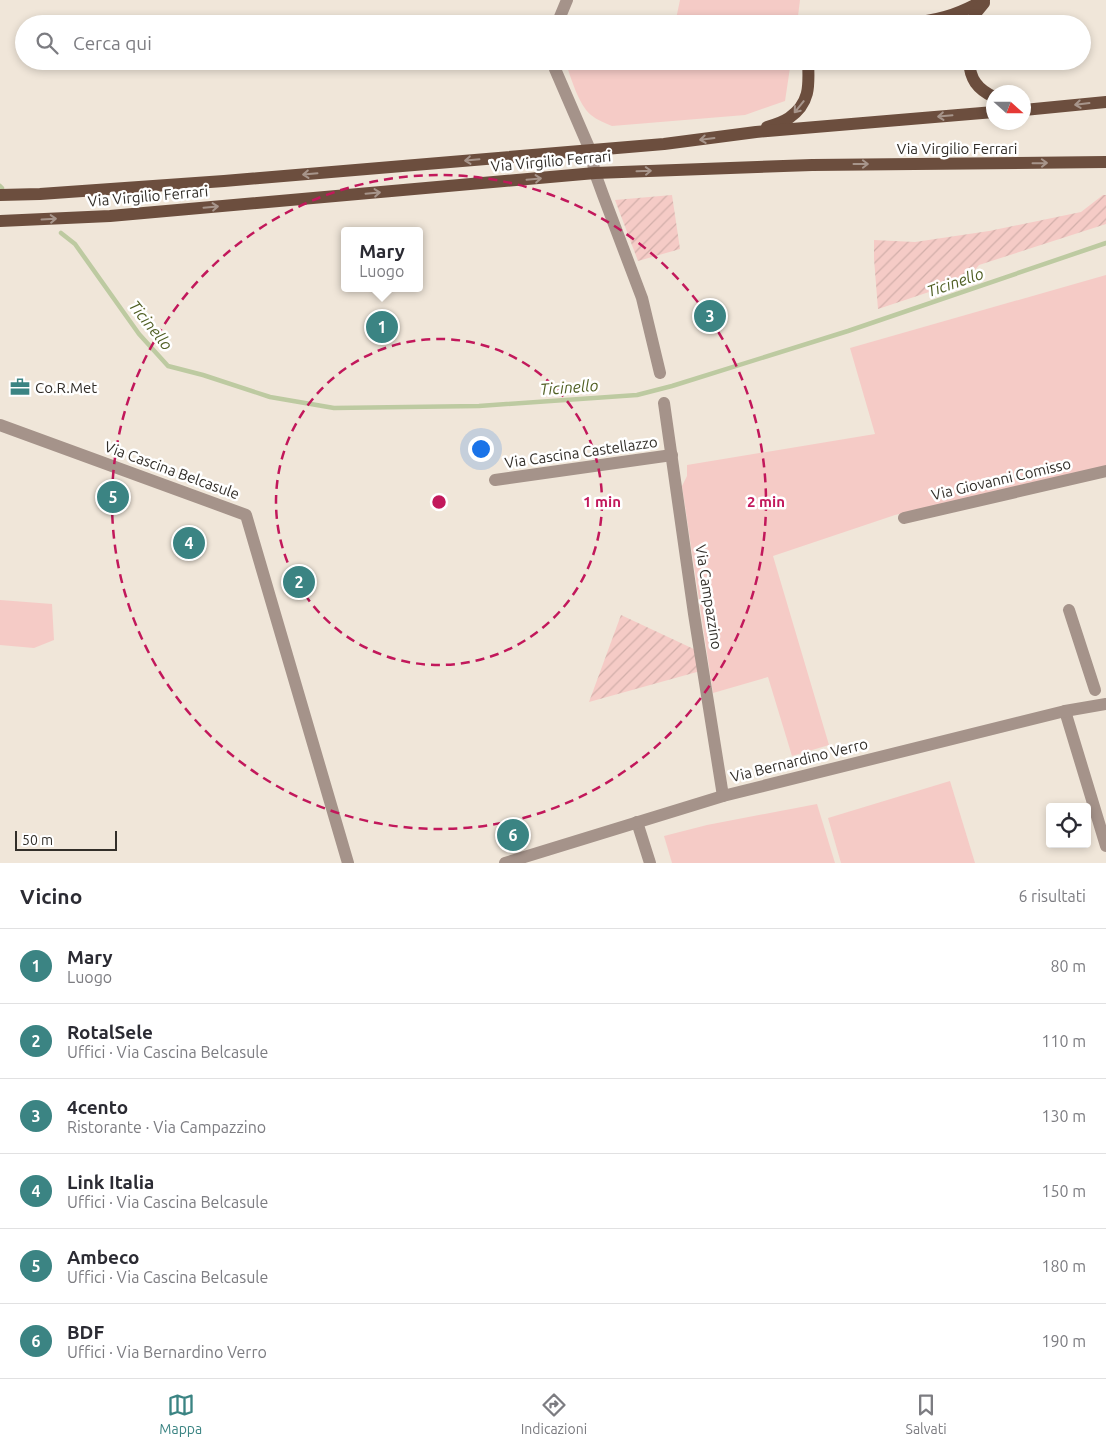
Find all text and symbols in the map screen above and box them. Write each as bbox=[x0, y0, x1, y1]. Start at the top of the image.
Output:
search box bbox=[15, 15, 1091, 70]
icon: search bbox=[33, 29, 61, 57]
text: Cerca qui bbox=[73, 32, 152, 54]
north arrow bbox=[986, 85, 1031, 130]
one-way arrow bbox=[1074, 99, 1090, 109]
one-way arrow bbox=[794, 100, 805, 113]
one-way arrow bbox=[937, 111, 953, 121]
one-way arrow bbox=[700, 134, 716, 144]
street label: Via Virgilio Ferrari bbox=[897, 140, 1017, 157]
street label: Via Virgilio Ferrari bbox=[490, 147, 612, 175]
one-way arrow bbox=[464, 155, 480, 165]
one-way arrow bbox=[1031, 158, 1047, 168]
one-way arrow bbox=[853, 160, 869, 169]
one-way arrow bbox=[636, 167, 652, 176]
one-way arrow bbox=[302, 169, 318, 178]
one-way arrow bbox=[526, 174, 542, 183]
street label: Via Virgilio Ferrari bbox=[87, 182, 209, 210]
one-way arrow bbox=[364, 188, 380, 198]
one-way arrow bbox=[202, 202, 218, 212]
one-way arrow bbox=[40, 214, 56, 224]
popup bbox=[341, 227, 423, 292]
text: Mary bbox=[359, 240, 405, 262]
text: Luogo bbox=[359, 262, 404, 280]
water label: Ticinello bbox=[924, 264, 986, 300]
water label: Ticinello bbox=[126, 297, 177, 354]
pin: 3 bbox=[694, 297, 726, 335]
pin: 1 bbox=[366, 308, 398, 346]
office icon: Co.R.Met bbox=[9, 376, 31, 398]
water label: Ticinello bbox=[539, 376, 599, 398]
place label: Co.R.Met bbox=[35, 379, 97, 396]
street label: Via Cascina Castellazzo bbox=[503, 433, 659, 471]
your location bbox=[468, 436, 494, 462]
street label: Via Cascina Belcasule bbox=[102, 438, 242, 502]
street label: Via Giovanni Comisso bbox=[930, 455, 1072, 503]
pin: 5 bbox=[97, 478, 129, 516]
centre of rings bbox=[430, 493, 448, 511]
text: 1 min bbox=[583, 493, 621, 510]
text: 2 min bbox=[747, 493, 785, 510]
pin: 4 bbox=[173, 524, 205, 562]
street label: Via Campazzino bbox=[692, 543, 726, 651]
pin: 2 bbox=[283, 563, 315, 601]
street label: Via Bernardino Verro bbox=[729, 735, 869, 785]
map controls bbox=[1046, 803, 1091, 848]
button: locate bbox=[1046, 803, 1091, 848]
pin: 6 bbox=[497, 816, 529, 854]
scale bar bbox=[15, 828, 118, 851]
text: 50 m bbox=[22, 832, 53, 848]
text: Vicino bbox=[20, 884, 82, 908]
text: 6 risultati bbox=[1018, 887, 1086, 905]
text: Mary bbox=[67, 946, 113, 968]
text: 1 bbox=[31, 957, 41, 975]
text: 80 m bbox=[1050, 957, 1086, 975]
text: Luogo bbox=[67, 968, 112, 986]
text: RotalSele bbox=[67, 1021, 153, 1043]
text: 2 bbox=[31, 1032, 41, 1050]
text: 110 m bbox=[1041, 1032, 1086, 1050]
text: Uffici · Via Cascina Belcasule bbox=[67, 1043, 268, 1061]
text: 4cento bbox=[67, 1096, 128, 1118]
text: 3 bbox=[31, 1107, 41, 1125]
text: 130 m bbox=[1041, 1107, 1086, 1125]
text: Ristorante · Via Campazzino bbox=[67, 1118, 266, 1136]
text: Link Italia bbox=[67, 1171, 154, 1193]
text: 4 bbox=[31, 1182, 41, 1200]
text: 150 m bbox=[1041, 1182, 1086, 1200]
text: Uffici · Via Cascina Belcasule bbox=[67, 1193, 268, 1211]
text: Ambeco bbox=[67, 1246, 139, 1268]
text: 5 bbox=[31, 1257, 41, 1275]
text: 180 m bbox=[1041, 1257, 1086, 1275]
text: Uffici · Via Cascina Belcasule bbox=[67, 1268, 268, 1286]
text: BDF bbox=[67, 1321, 104, 1343]
text: 6 bbox=[31, 1332, 41, 1350]
text: 190 m bbox=[1041, 1332, 1086, 1350]
text: Uffici · Via Bernardino Verro bbox=[67, 1343, 267, 1361]
tab: Mappa bbox=[159, 1391, 202, 1437]
tab: Indicazioni bbox=[521, 1391, 587, 1437]
tab: Salvati bbox=[906, 1391, 947, 1437]

